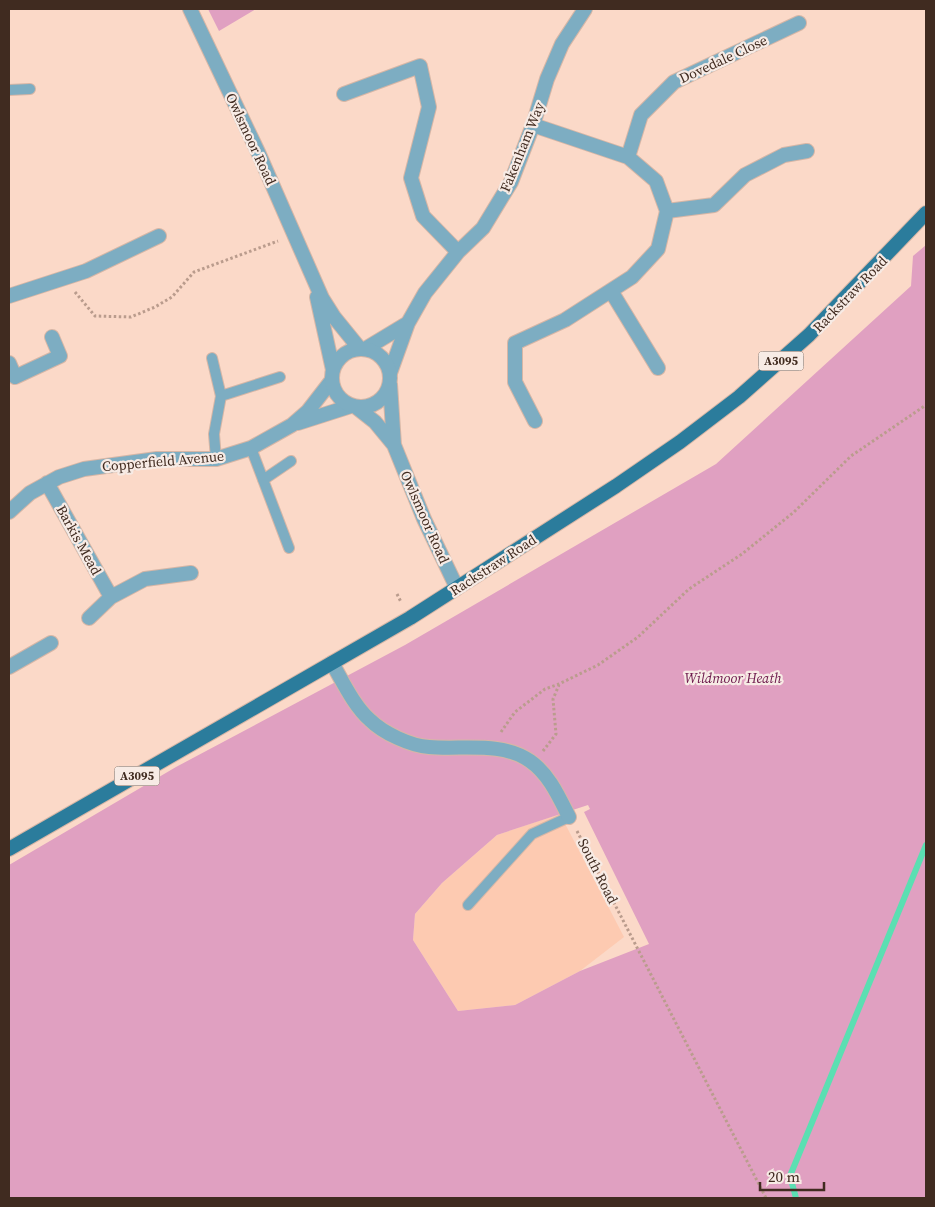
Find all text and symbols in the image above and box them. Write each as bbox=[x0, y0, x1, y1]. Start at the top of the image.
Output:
street label: Dovedale Close bbox=[676, 30, 770, 88]
street label: Owlsmoor Road bbox=[221, 90, 281, 188]
street label: Fakenham Way bbox=[495, 98, 549, 195]
street label: Rackstraw Road bbox=[808, 251, 892, 337]
road number: A3095 bbox=[758, 352, 804, 371]
street label: Copperfield Avenue bbox=[101, 446, 225, 476]
street label: Owlsmoor Road bbox=[396, 467, 454, 567]
street label: Barkis Mead bbox=[52, 501, 106, 579]
street label: Rackstraw Road bbox=[446, 530, 540, 600]
park label: Wildmoor Heath bbox=[684, 668, 782, 688]
road number: A3095 bbox=[114, 766, 160, 786]
street label: South Road bbox=[573, 835, 623, 907]
scale bar bbox=[760, 1160, 824, 1192]
text: 20 m bbox=[768, 1166, 800, 1187]

